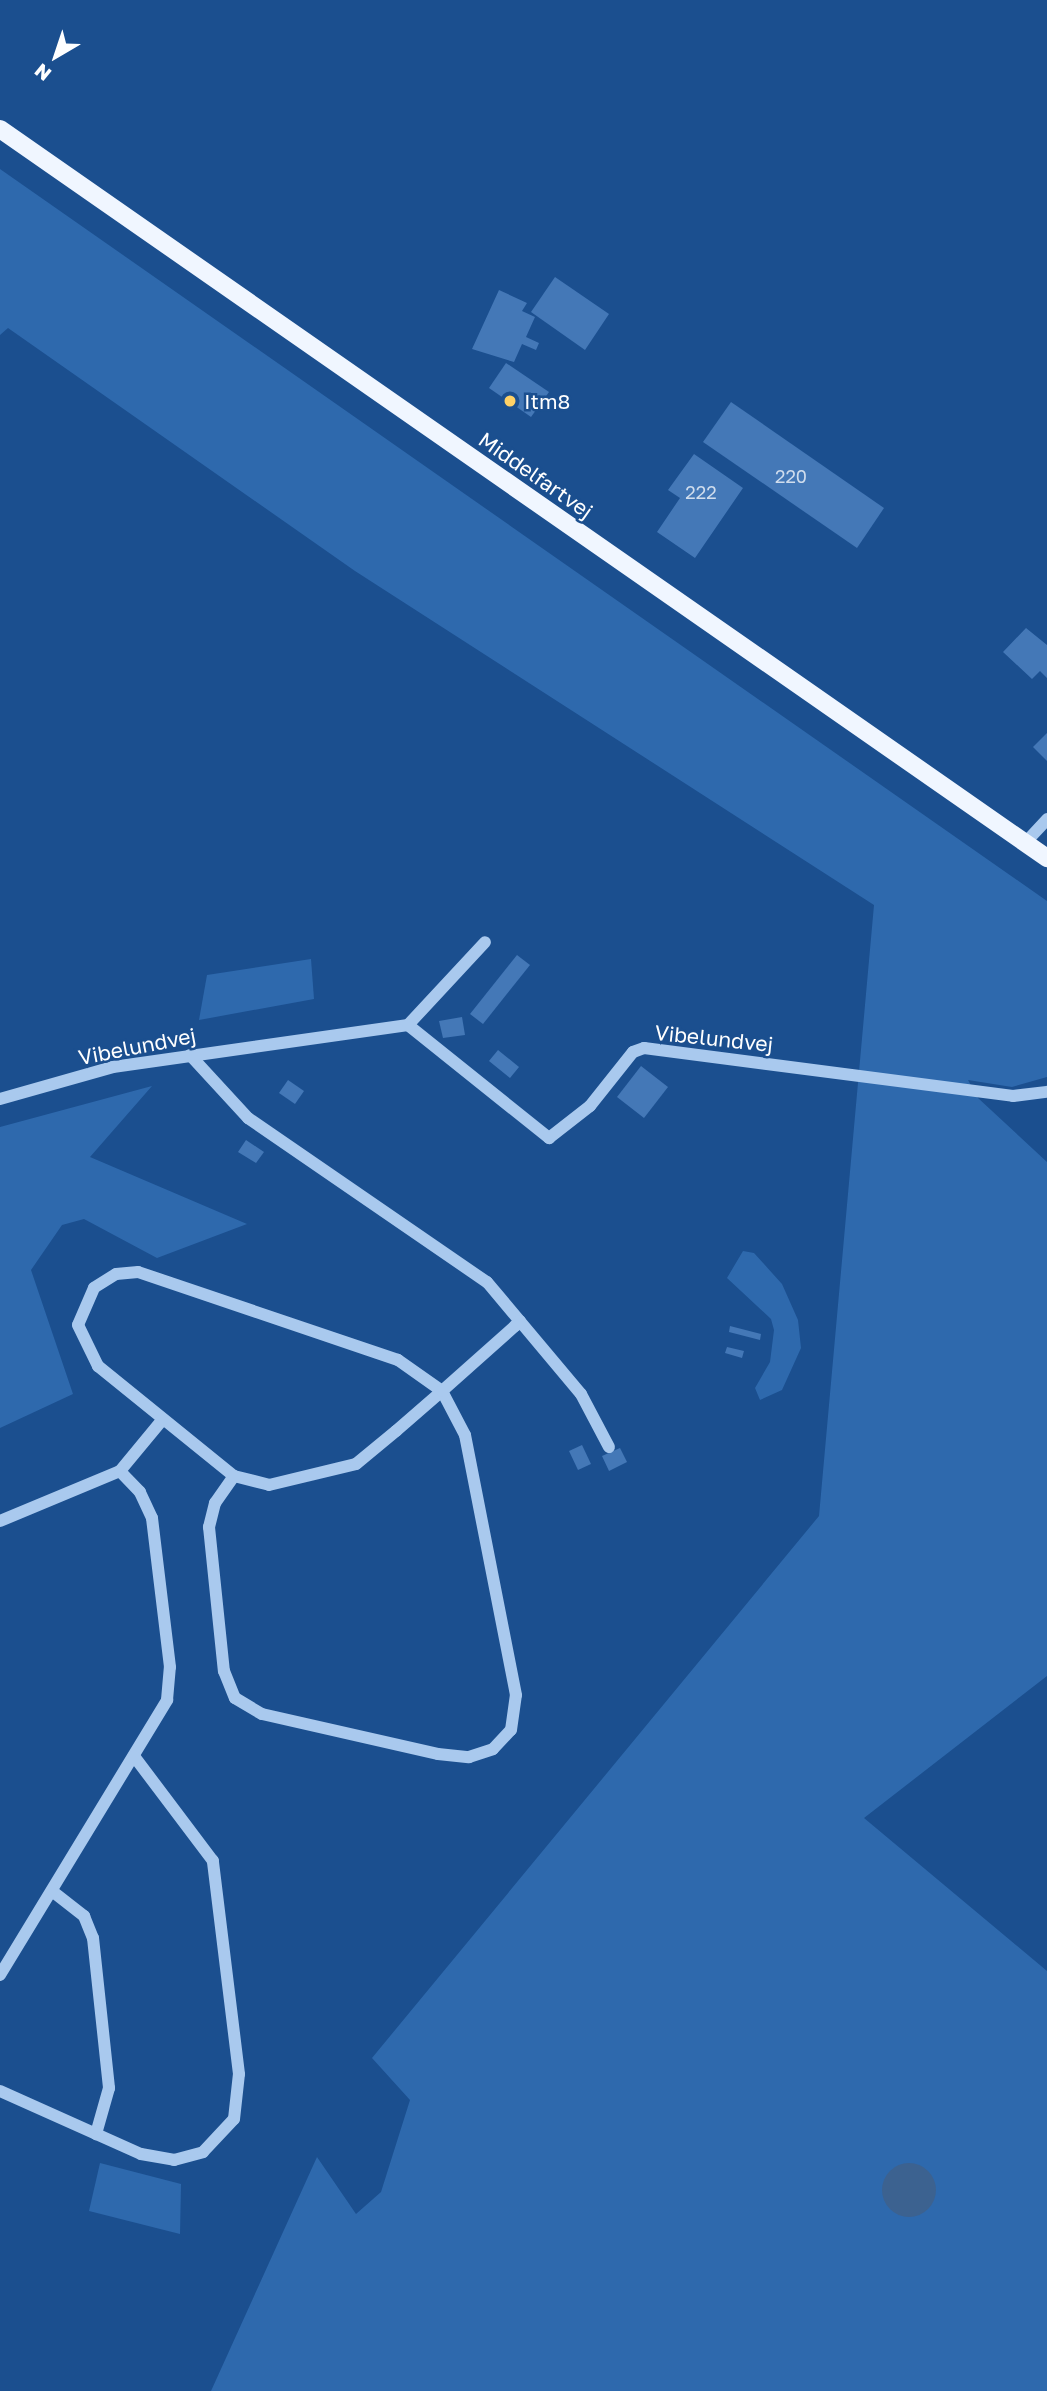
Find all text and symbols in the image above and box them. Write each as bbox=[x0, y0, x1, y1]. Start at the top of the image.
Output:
north arrow bbox=[21, 21, 91, 91]
text: N bbox=[30, 59, 55, 86]
place label: Itm8 bbox=[524, 388, 570, 414]
marker: Itm8 bbox=[502, 393, 518, 409]
street label: Middelfartvej bbox=[474, 426, 598, 524]
house number: 220 bbox=[775, 465, 807, 487]
house number: 222 bbox=[685, 481, 717, 503]
street label: Vibelundvej bbox=[653, 1019, 775, 1057]
street label: Vibelundvej bbox=[76, 1022, 198, 1070]

